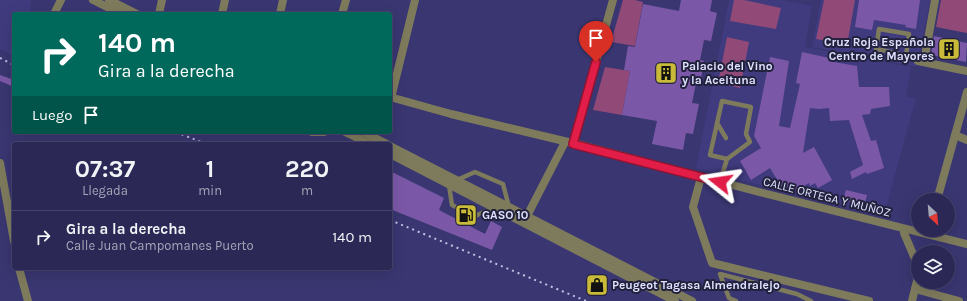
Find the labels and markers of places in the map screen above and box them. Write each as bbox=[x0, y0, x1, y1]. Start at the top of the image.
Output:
pin bbox=[579, 21, 613, 62]
place label: Cruz Roja Española Centro de Mayores bbox=[824, 35, 934, 63]
building icon: Cruz Roja Española Centro de Mayores bbox=[936, 36, 962, 62]
place label: Palacio del Vino y la Aceituna bbox=[682, 59, 773, 87]
building icon: Palacio del Vino y la Aceituna bbox=[653, 60, 679, 86]
fuel station icon: GASO 10 bbox=[453, 202, 479, 228]
place label: GASO 10 bbox=[482, 208, 529, 222]
shop icon: Peugeot Tagasa Almendralejo bbox=[584, 272, 610, 298]
place label: Peugeot Tagasa Almendralejo bbox=[612, 278, 780, 292]

